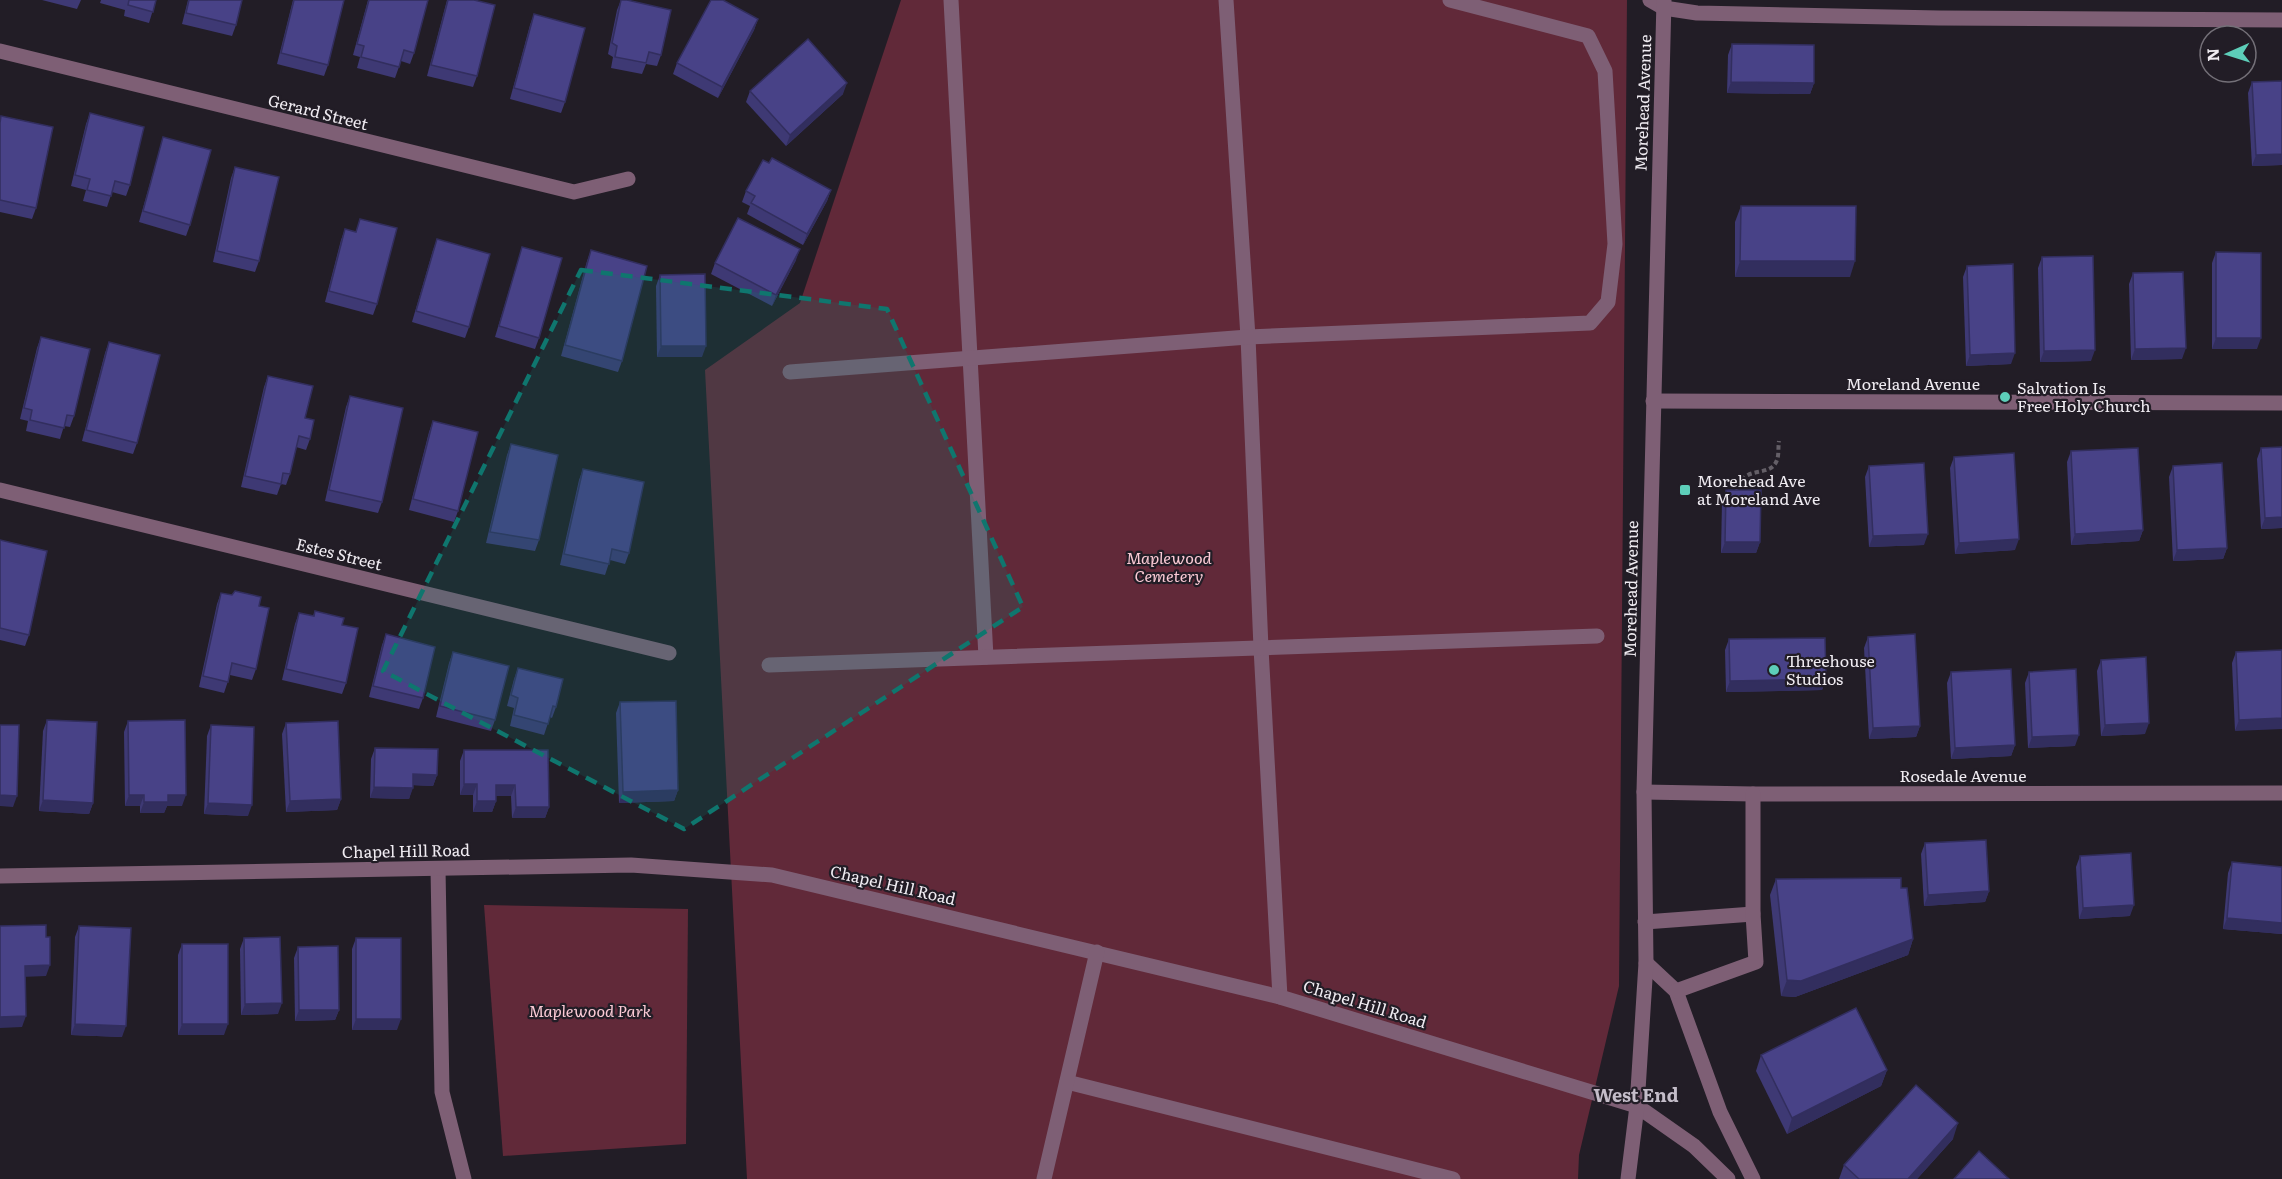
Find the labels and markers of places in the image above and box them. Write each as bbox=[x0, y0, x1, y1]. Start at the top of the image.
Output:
place label: Salvation Is Free Holy Church bbox=[2017, 375, 2151, 417]
marker: Salvation Is Free Holy Church bbox=[1998, 390, 2012, 404]
place label: Morehead Ave at Moreland Ave bbox=[1697, 468, 1820, 510]
marker: Morehead Ave at Moreland Ave bbox=[1678, 483, 1692, 497]
place label: Threehouse Studios bbox=[1786, 648, 1875, 690]
marker: Threehouse Studios bbox=[1767, 663, 1781, 677]

